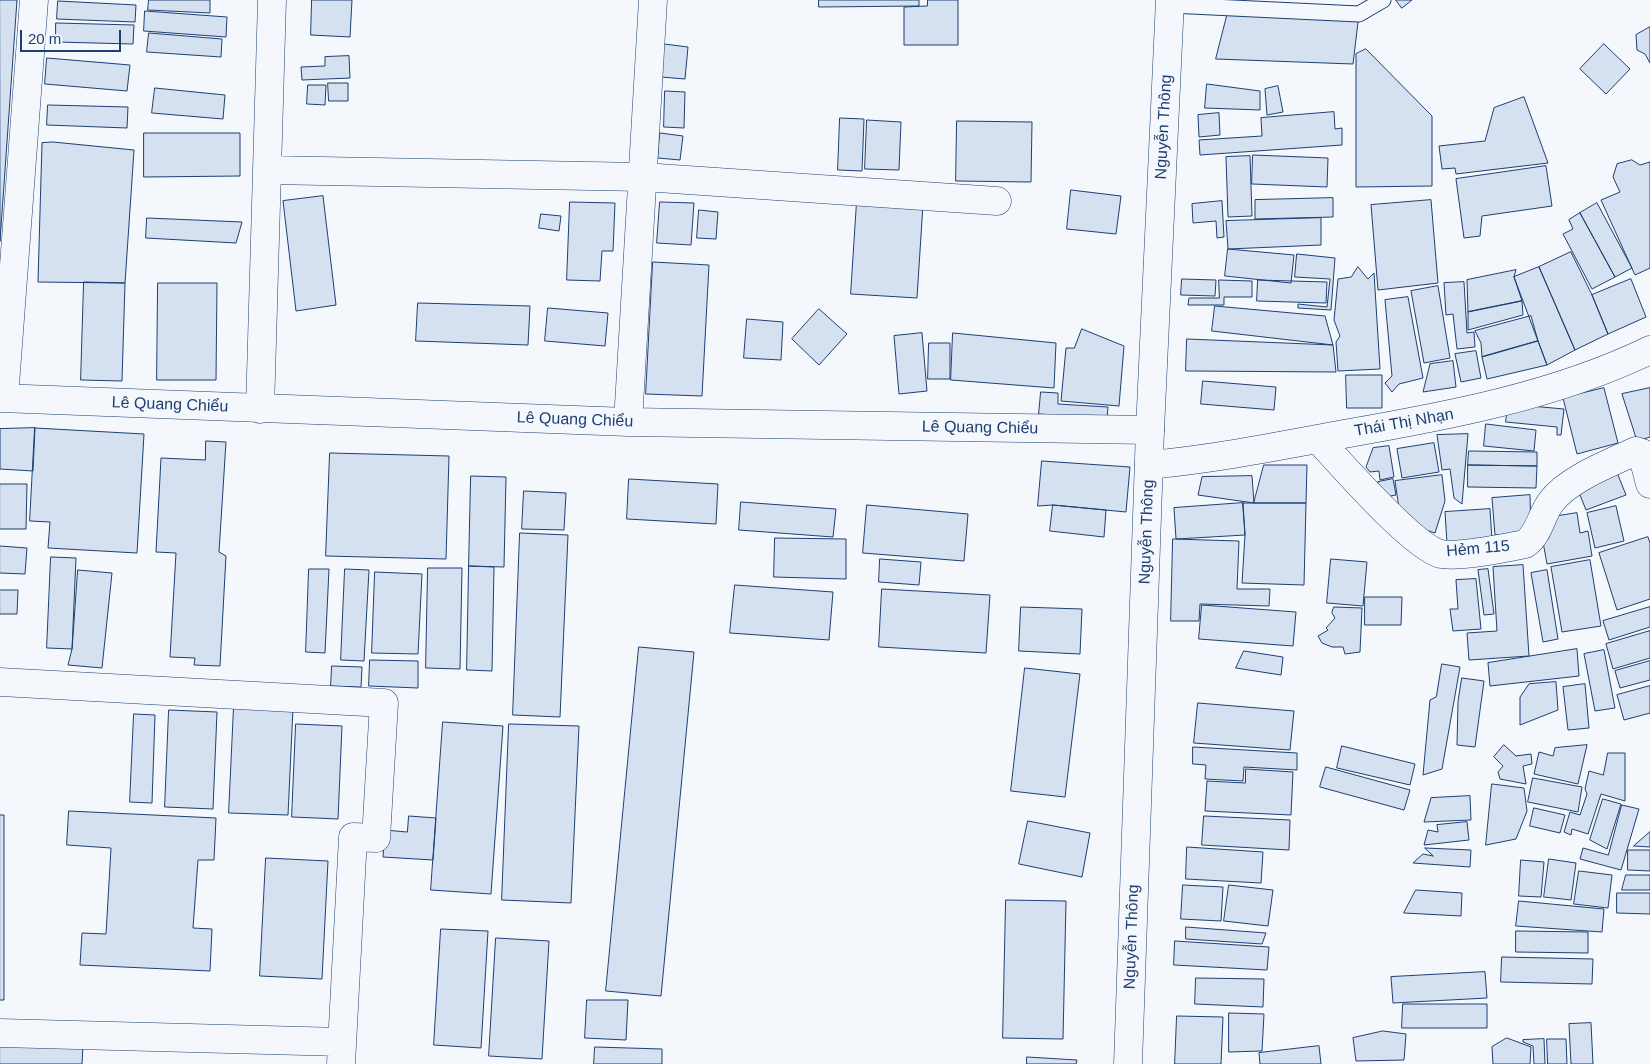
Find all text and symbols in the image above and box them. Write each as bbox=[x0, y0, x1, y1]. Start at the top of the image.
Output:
scale bar bbox=[22, 20, 124, 52]
text: 20 m bbox=[28, 30, 61, 47]
street label: Nguyễn Thông bbox=[1152, 74, 1176, 180]
street label: Lê Quang Chiểu bbox=[111, 393, 229, 417]
street label: Thái Thị Nhạn bbox=[1353, 405, 1455, 441]
street label: Lê Quang Chiểu bbox=[516, 408, 634, 432]
street label: Lê Quang Chiểu bbox=[922, 417, 1038, 439]
street label: Nguyễn Thông bbox=[1136, 479, 1158, 585]
street label: Hẻm 115 bbox=[1445, 537, 1511, 561]
street label: Nguyễn Thông bbox=[1121, 884, 1143, 990]

